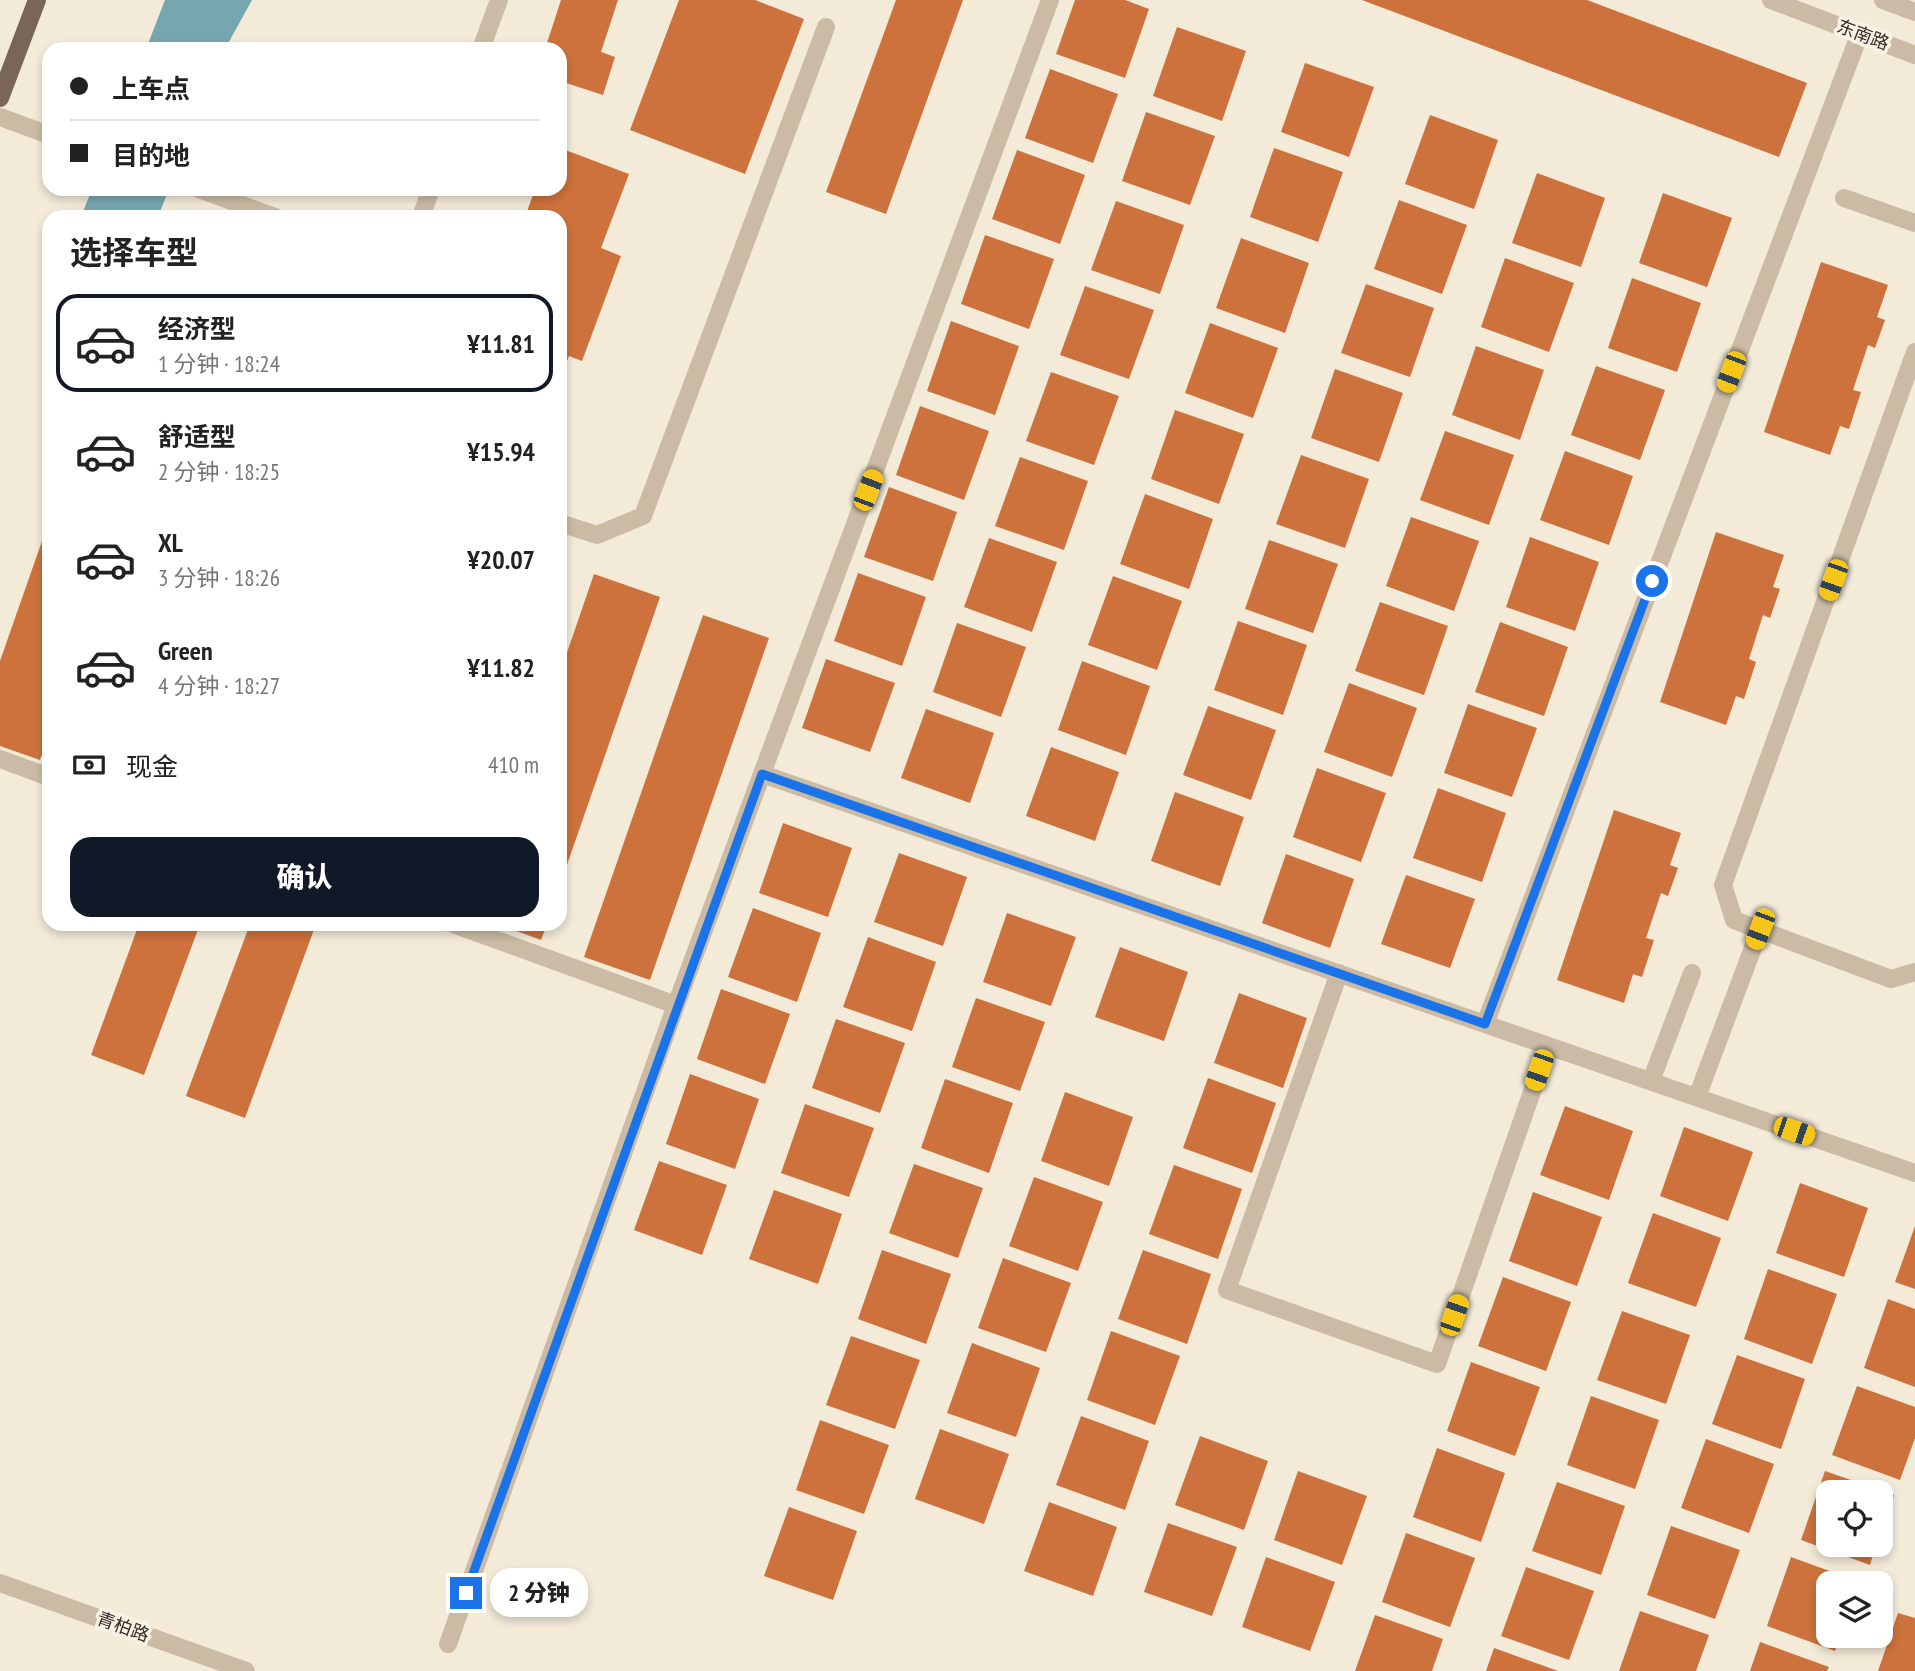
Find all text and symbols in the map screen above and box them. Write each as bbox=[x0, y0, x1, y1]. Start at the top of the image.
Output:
street label: 东南路 bbox=[1834, 14, 1893, 55]
text: 上车点 bbox=[112, 72, 190, 105]
text: 目的地 bbox=[112, 139, 190, 172]
text: 选择车型 bbox=[70, 231, 198, 273]
icon: car bbox=[74, 312, 137, 375]
text: 经济型 bbox=[158, 312, 236, 345]
text: ¥11.81 bbox=[467, 327, 535, 360]
text: 1 分钟 · 18:24 bbox=[158, 349, 280, 378]
car bbox=[1714, 349, 1749, 395]
icon: car bbox=[74, 420, 137, 483]
text: 舒适型 bbox=[158, 420, 236, 453]
text: ¥15.94 bbox=[467, 435, 535, 468]
text: 2 分钟 · 18:25 bbox=[158, 457, 280, 486]
car bbox=[851, 467, 886, 513]
text: XL bbox=[158, 526, 183, 559]
icon: car bbox=[74, 528, 137, 591]
text: ¥20.07 bbox=[467, 543, 535, 576]
car bbox=[1816, 557, 1851, 603]
text: 3 分钟 · 18:26 bbox=[158, 563, 280, 592]
route start bbox=[1636, 565, 1668, 597]
text: Green bbox=[158, 634, 213, 667]
icon: car bbox=[74, 636, 137, 699]
text: ¥11.82 bbox=[467, 651, 535, 684]
text: 4 分钟 · 18:27 bbox=[158, 671, 280, 700]
icon: cash bbox=[70, 746, 108, 784]
text: 现金 bbox=[126, 750, 178, 783]
text: 410 m bbox=[488, 750, 539, 779]
button: 确认 bbox=[70, 837, 539, 917]
car bbox=[1743, 906, 1778, 952]
car bbox=[1523, 1047, 1556, 1093]
car bbox=[1771, 1114, 1818, 1148]
car bbox=[1438, 1292, 1471, 1338]
map controls bbox=[1816, 1480, 1893, 1648]
button: locate bbox=[1816, 1480, 1893, 1557]
callout: 2 分钟 bbox=[490, 1568, 588, 1618]
button: layers bbox=[1816, 1571, 1893, 1648]
route end bbox=[450, 1577, 482, 1609]
text: 2 分钟 bbox=[508, 1578, 570, 1607]
street label: 青柏路 bbox=[94, 1606, 152, 1647]

